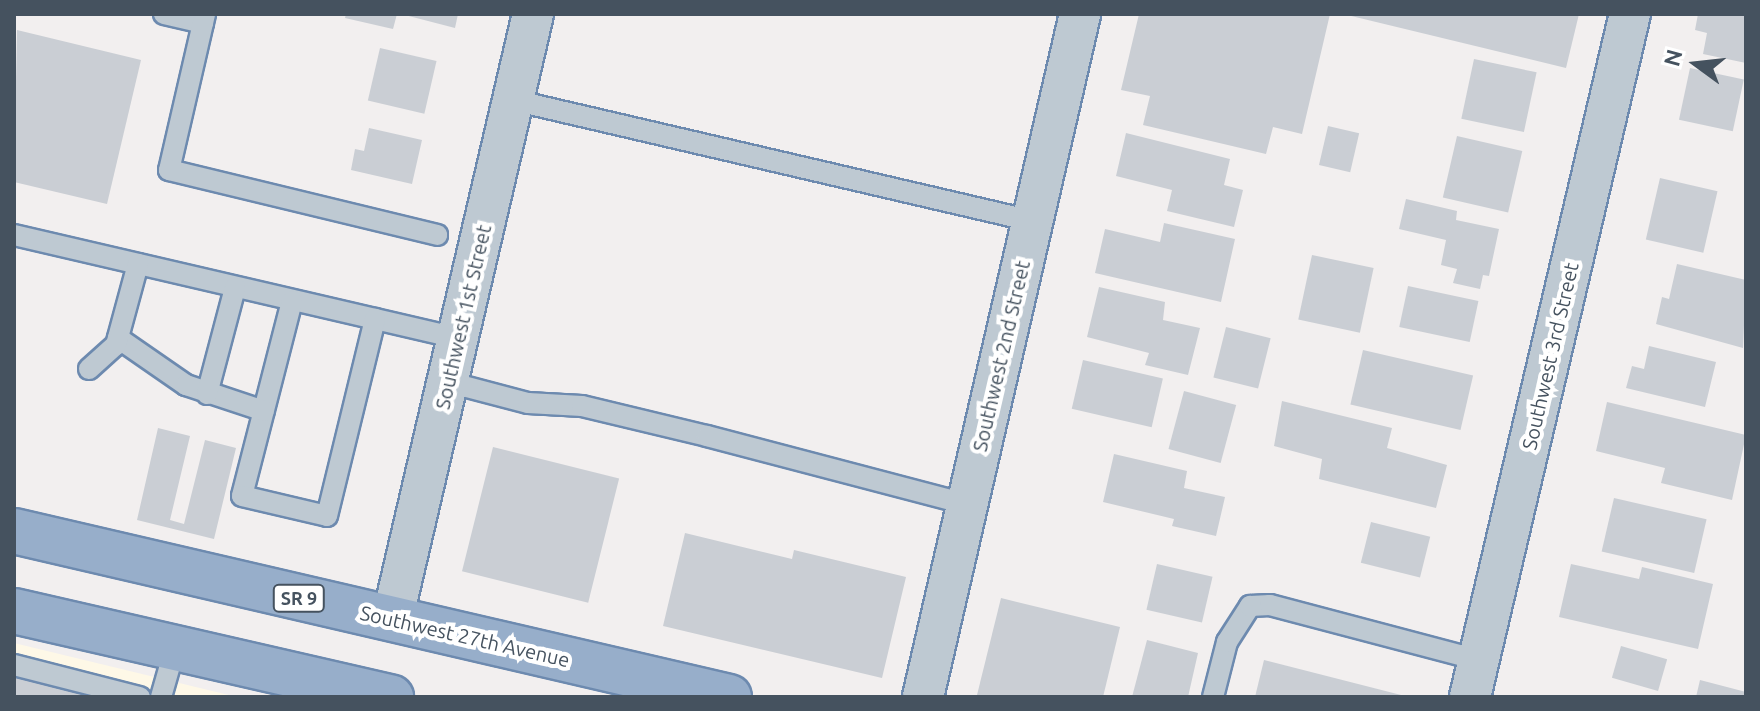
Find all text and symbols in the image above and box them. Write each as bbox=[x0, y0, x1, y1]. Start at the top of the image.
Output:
north arrow bbox=[1656, 24, 1736, 104]
text: N bbox=[1658, 47, 1687, 69]
street label: Southwest 1st Street bbox=[430, 222, 496, 412]
street label: Southwest 2nd Street bbox=[967, 258, 1035, 454]
street label: Southwest 3rd Street bbox=[1517, 260, 1583, 452]
road number: SR 9 bbox=[271, 584, 327, 612]
street label: Southwest 27th Avenue bbox=[358, 600, 572, 672]

